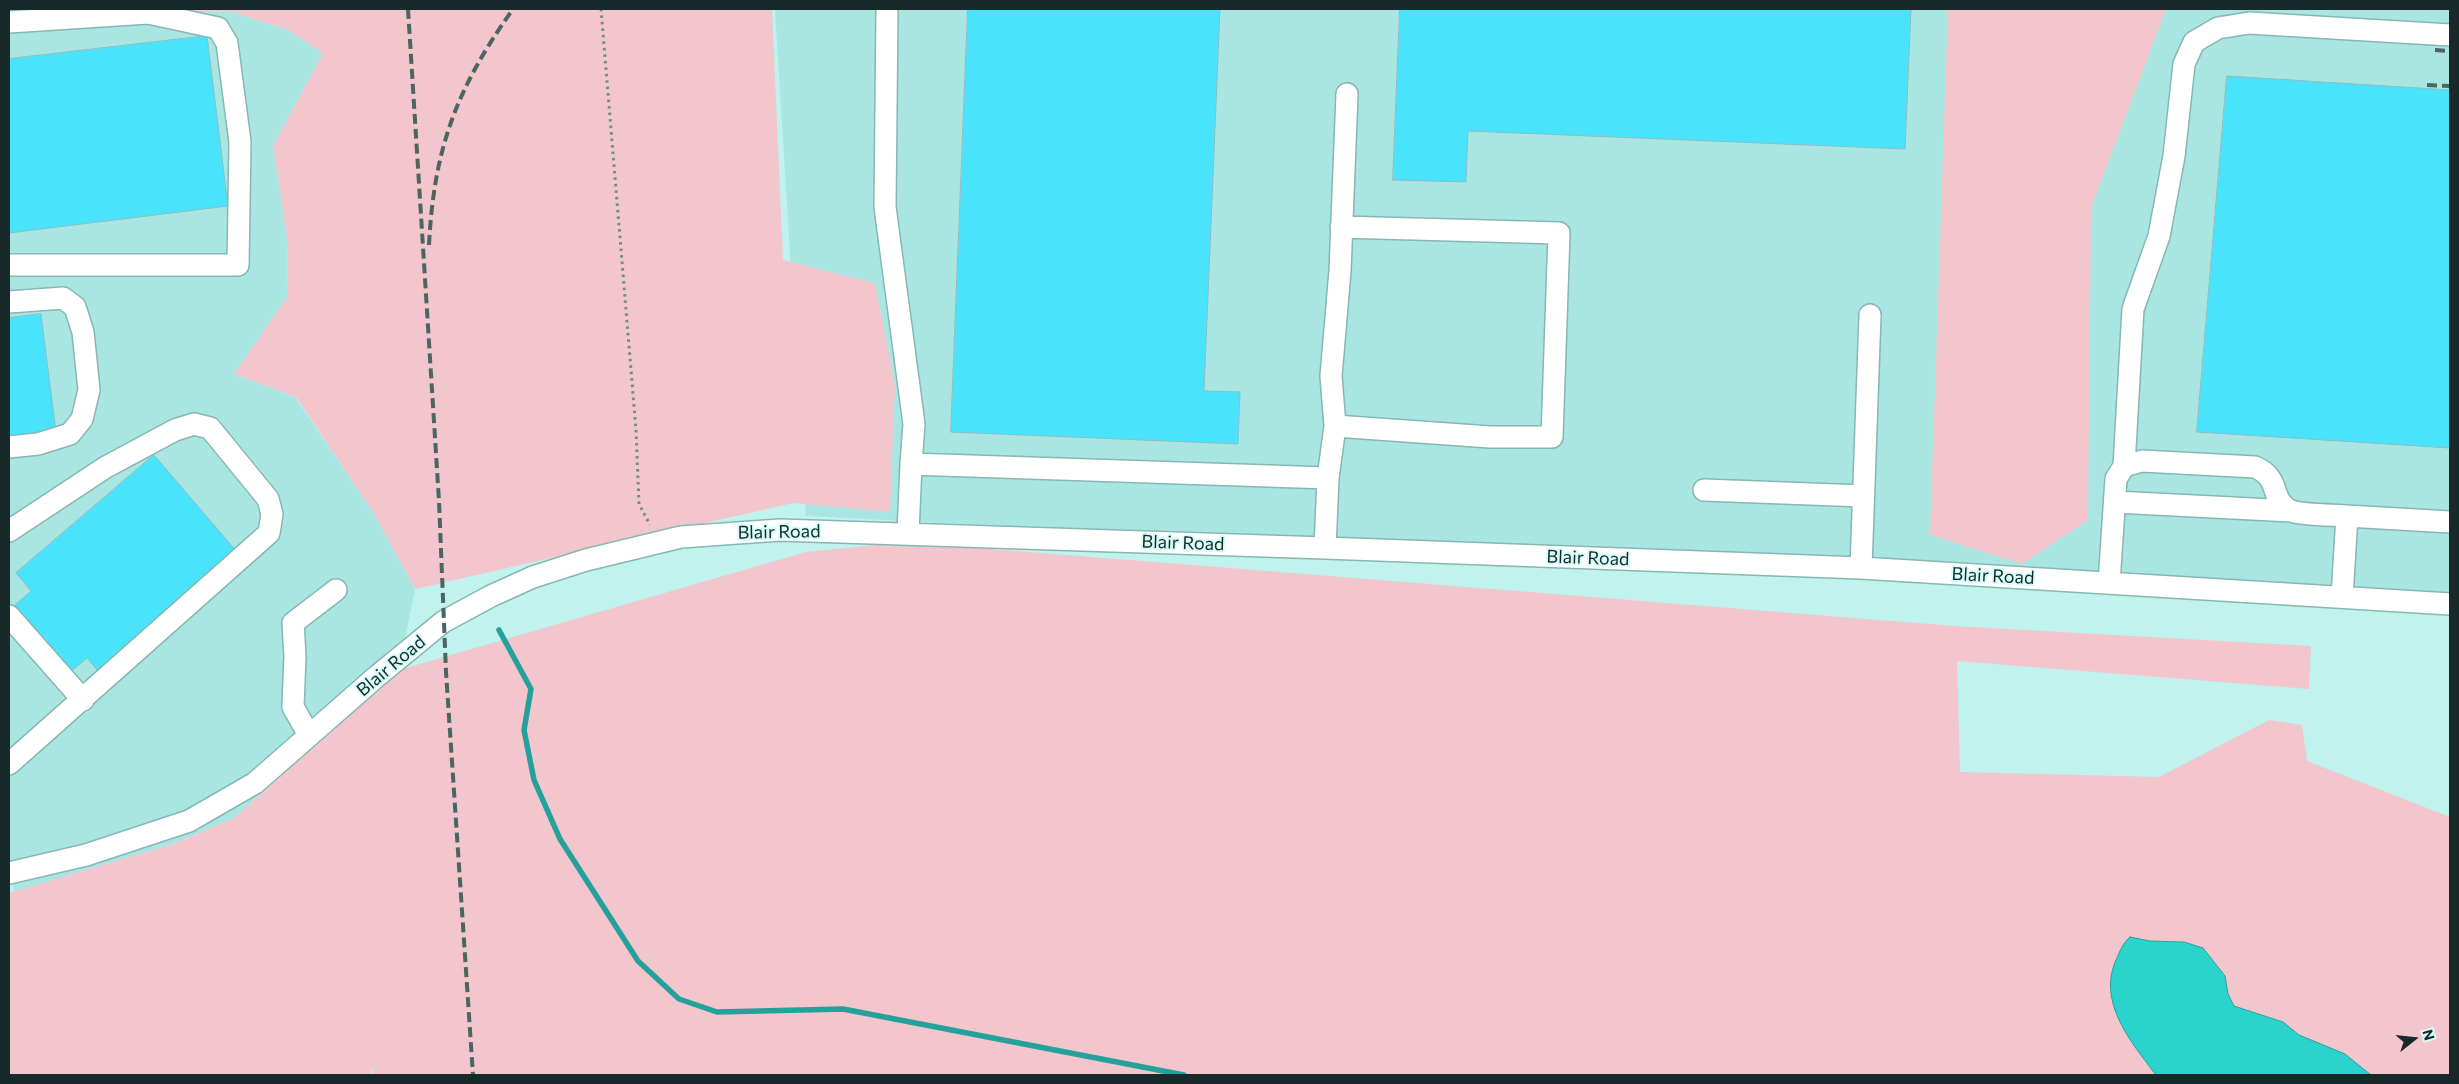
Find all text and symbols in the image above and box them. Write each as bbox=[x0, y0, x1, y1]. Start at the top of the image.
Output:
street label: Blair Road bbox=[737, 520, 821, 544]
street label: Blair Road bbox=[1141, 531, 1225, 555]
street label: Blair Road bbox=[1546, 546, 1630, 570]
street label: Blair Road bbox=[1951, 563, 2035, 589]
street label: Blair Road bbox=[352, 631, 430, 701]
north arrow bbox=[2389, 1014, 2439, 1064]
text: N bbox=[2419, 1027, 2439, 1042]

